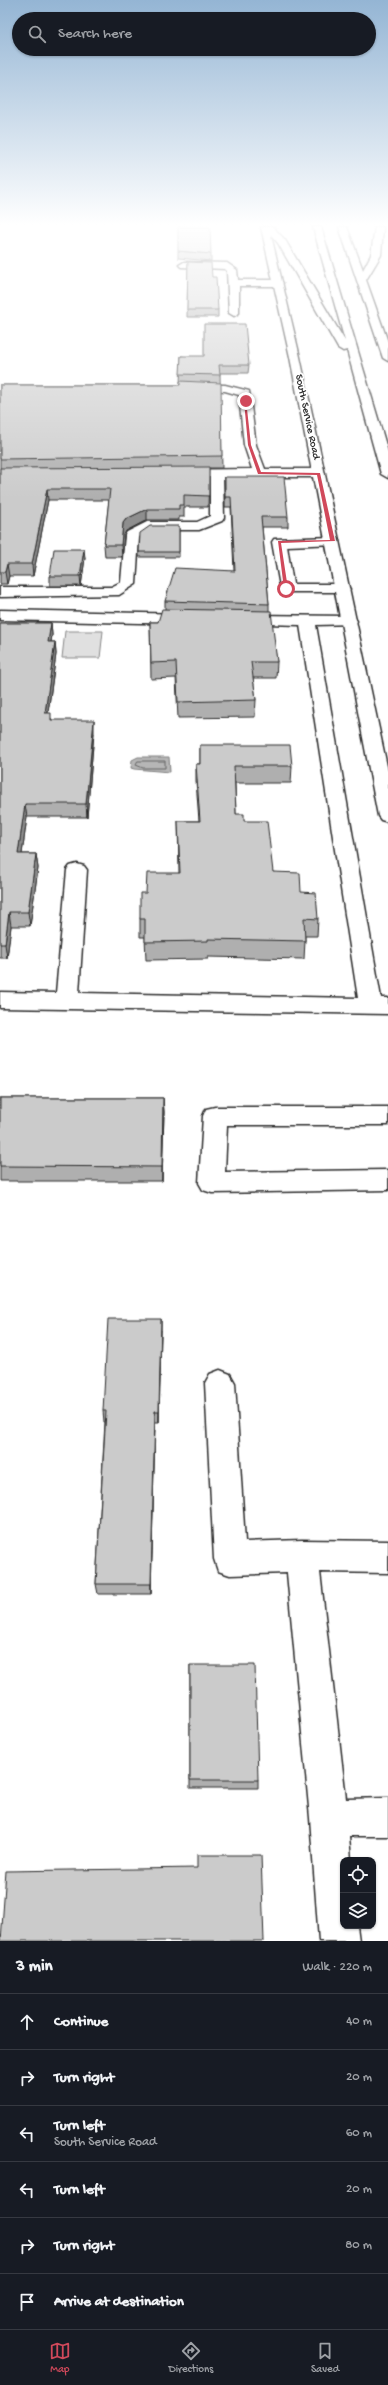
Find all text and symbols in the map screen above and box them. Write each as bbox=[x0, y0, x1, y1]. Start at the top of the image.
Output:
search box bbox=[12, 12, 376, 56]
icon: search bbox=[26, 23, 48, 45]
text: Search here bbox=[58, 25, 132, 43]
street label: South Service Road bbox=[292, 373, 322, 462]
route end bbox=[237, 392, 255, 410]
route start bbox=[277, 580, 295, 598]
map controls bbox=[340, 1857, 376, 1929]
button: locate bbox=[340, 1857, 376, 1893]
button: layers bbox=[340, 1893, 376, 1929]
text: 3 min bbox=[16, 1957, 53, 1977]
text: Walk · 220 m bbox=[302, 1960, 372, 1975]
icon: ahead bbox=[16, 2011, 38, 2033]
text: Continue bbox=[54, 2013, 108, 2031]
text: 40 m bbox=[346, 2014, 372, 2029]
icon: right bbox=[16, 2067, 38, 2089]
text: Turn right bbox=[54, 2069, 114, 2087]
text: 20 m bbox=[346, 2070, 372, 2085]
text: Turn left bbox=[54, 2117, 105, 2135]
icon: left bbox=[16, 2123, 38, 2145]
text: 60 m bbox=[346, 2126, 372, 2141]
text: South Service Road bbox=[54, 2135, 157, 2150]
icon: left bbox=[16, 2179, 38, 2201]
text: Turn left bbox=[54, 2181, 105, 2199]
text: 20 m bbox=[346, 2182, 372, 2197]
icon: right bbox=[16, 2235, 38, 2257]
text: Turn right bbox=[54, 2237, 114, 2255]
text: 80 m bbox=[345, 2238, 372, 2253]
icon: arrive bbox=[16, 2291, 38, 2313]
text: Arrive at destination bbox=[54, 2293, 184, 2311]
tab: Map bbox=[49, 2340, 71, 2376]
tab: Directions bbox=[169, 2340, 213, 2376]
tab: Saved bbox=[311, 2340, 339, 2376]

